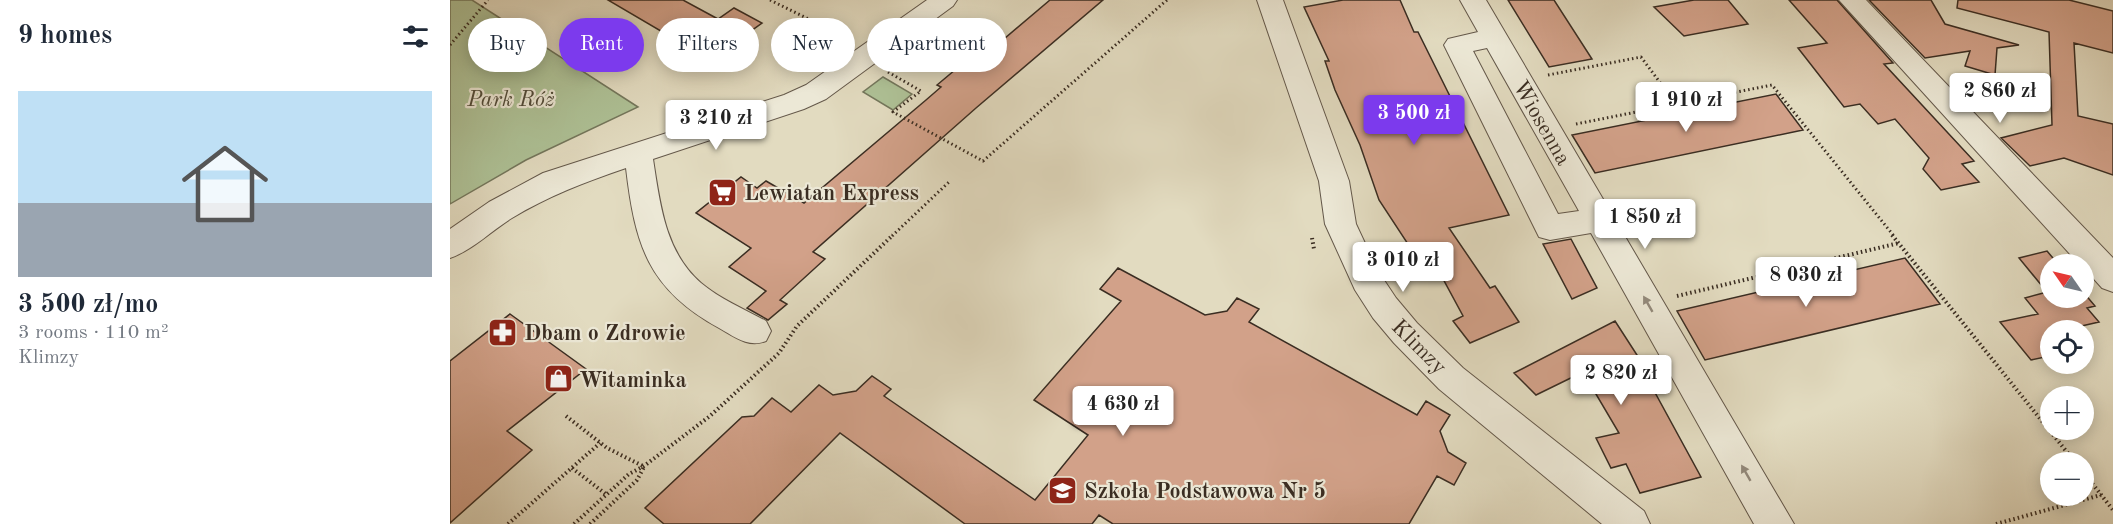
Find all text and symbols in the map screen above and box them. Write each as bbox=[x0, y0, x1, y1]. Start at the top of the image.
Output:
chip: Buy bbox=[468, 18, 547, 72]
chip: Rent bbox=[559, 18, 644, 72]
chip: Filters bbox=[656, 18, 759, 72]
chip: New bbox=[771, 18, 855, 72]
chip: Apartment bbox=[867, 18, 1007, 72]
icon: filters bbox=[399, 20, 432, 53]
text: 9 homes bbox=[18, 23, 112, 49]
pin: 2 860 zł bbox=[1938, 73, 2062, 124]
street label: Wiosenna bbox=[1508, 77, 1574, 169]
pin: 1 910 zł bbox=[1624, 82, 1748, 133]
text: 2 860 zł bbox=[1964, 82, 2036, 102]
park label: Park Róż bbox=[466, 89, 555, 111]
text: 1 910 zł bbox=[1650, 91, 1722, 111]
pin: 3 500 zł bbox=[1352, 95, 1476, 146]
pin: 3 210 zł bbox=[654, 100, 778, 151]
text: 3 500 zł bbox=[1378, 104, 1450, 124]
text: 3 210 zł bbox=[680, 109, 752, 129]
icon: home bbox=[171, 130, 279, 238]
supermarket icon: Lewiatan Express bbox=[707, 176, 739, 208]
place label: Lewiatan Express bbox=[744, 183, 919, 205]
pin: 1 850 zł bbox=[1583, 199, 1707, 250]
text: 1 850 zł bbox=[1609, 208, 1681, 228]
pin: 3 010 zł bbox=[1341, 242, 1465, 293]
text: 3 010 zł bbox=[1367, 251, 1439, 271]
north arrow bbox=[2040, 254, 2094, 308]
map controls bbox=[2040, 254, 2094, 506]
pin: 8 030 zł bbox=[1744, 257, 1868, 308]
text: 8 030 zł bbox=[1770, 266, 1842, 286]
text: 3 500 zł/mo bbox=[18, 292, 158, 318]
one-way arrow bbox=[1644, 296, 1654, 313]
pharmacy icon: Dbam o Zdrowie bbox=[487, 316, 519, 348]
street label: Klimzy bbox=[1387, 316, 1450, 379]
button: locate bbox=[2040, 320, 2094, 374]
text: 3 rooms · 110 m² bbox=[18, 323, 168, 343]
place label: Dbam o Zdrowie bbox=[524, 323, 686, 345]
text: Klimzy bbox=[18, 348, 79, 368]
pin: 2 820 zł bbox=[1559, 355, 1683, 406]
shop icon: Witaminka bbox=[542, 363, 574, 395]
text: 2 820 zł bbox=[1585, 364, 1657, 384]
place label: Witaminka bbox=[579, 370, 687, 392]
pin: 4 630 zł bbox=[1061, 386, 1185, 437]
button: + bbox=[2040, 386, 2094, 440]
text: 4 630 zł bbox=[1087, 395, 1159, 415]
button: − bbox=[2040, 452, 2094, 506]
one-way arrow bbox=[1741, 464, 1751, 481]
school or university icon: Szkoła Podstawowa Nr 5 bbox=[1047, 474, 1079, 506]
place label: Szkoła Podstawowa Nr 5 bbox=[1084, 481, 1326, 503]

